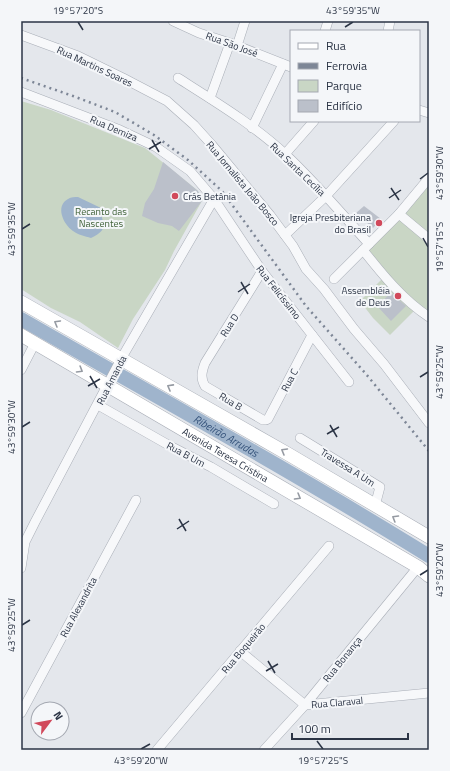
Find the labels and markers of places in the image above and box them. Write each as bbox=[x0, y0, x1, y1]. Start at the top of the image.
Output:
place label: Crás Betânia bbox=[183, 189, 236, 204]
marker: Crás Betânia bbox=[170, 191, 180, 201]
place label: Igreja Presbiteriana do Brasil bbox=[290, 210, 371, 237]
marker: Igreja Presbiteriana do Brasil bbox=[374, 218, 384, 228]
place label: Assembléia de Deus bbox=[342, 283, 390, 310]
marker: Assembléia de Deus bbox=[393, 291, 403, 301]

